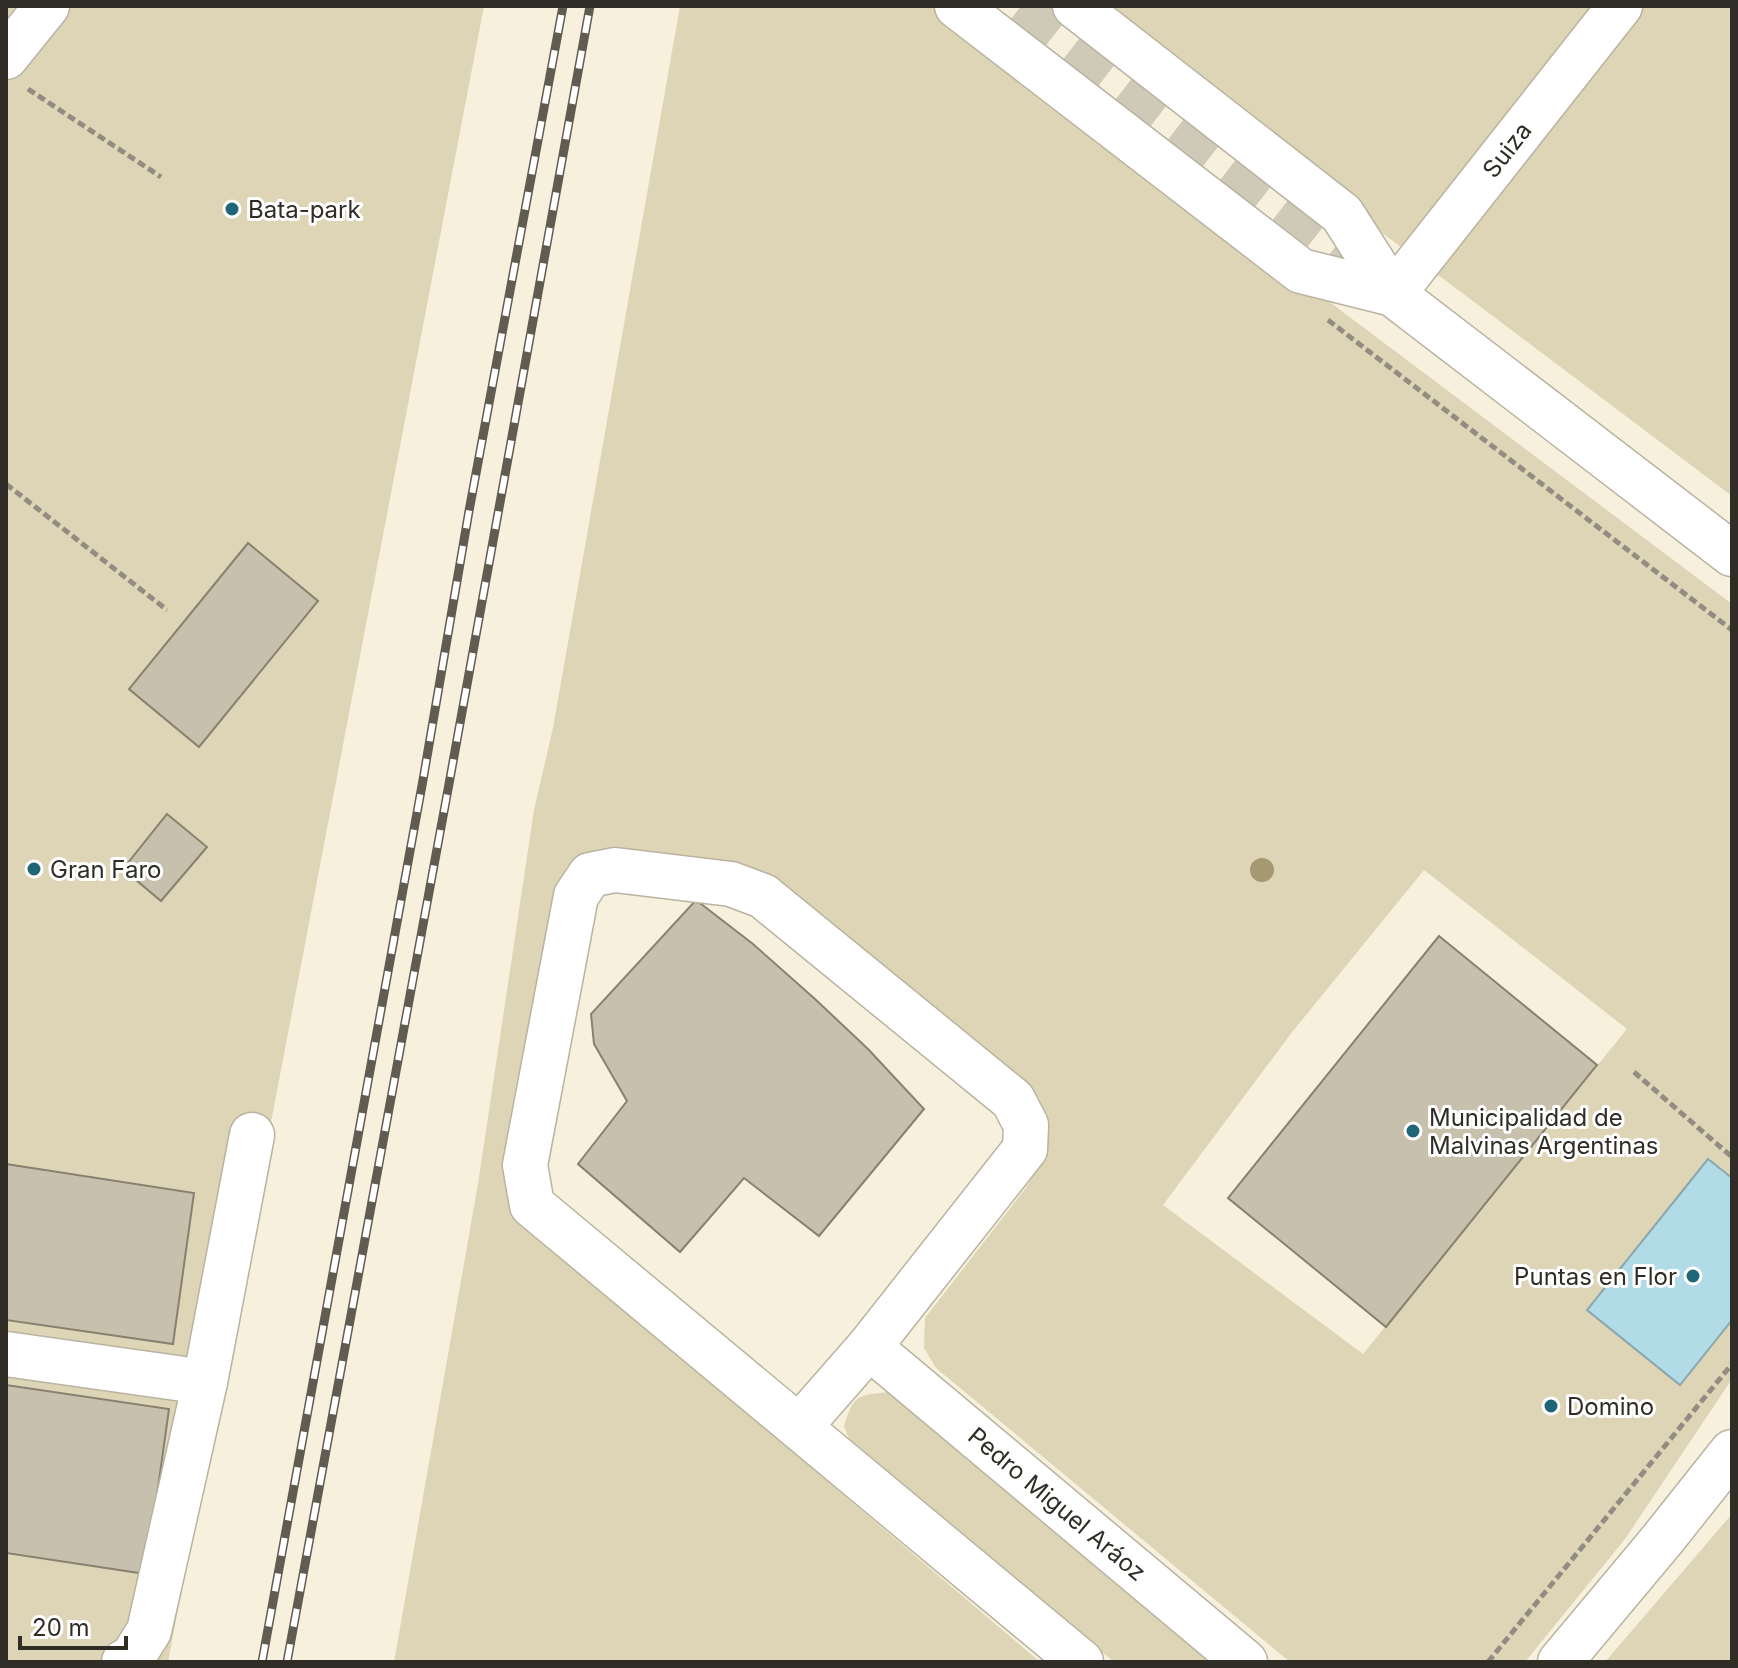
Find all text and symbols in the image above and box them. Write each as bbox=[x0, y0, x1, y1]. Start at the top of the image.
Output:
street label: Suiza bbox=[1476, 117, 1538, 183]
place label: Bata-park bbox=[248, 195, 361, 224]
marker: Bata-park bbox=[223, 200, 241, 218]
place label: Gran Faro bbox=[50, 855, 161, 884]
marker: Gran Faro bbox=[25, 860, 43, 878]
place label: Municipalidad de Malvinas Argentinas bbox=[1429, 1103, 1659, 1160]
marker: Municipalidad de Malvinas Argentinas bbox=[1404, 1122, 1422, 1140]
place label: Puntas en Flor bbox=[1514, 1262, 1677, 1291]
marker: Puntas en Flor bbox=[1684, 1267, 1702, 1285]
place label: Domino bbox=[1567, 1392, 1654, 1421]
marker: Domino bbox=[1542, 1397, 1560, 1415]
street label: Pedro Miguel Aráoz bbox=[962, 1421, 1152, 1587]
scale bar bbox=[20, 1600, 126, 1650]
text: 20 m bbox=[32, 1613, 90, 1642]

